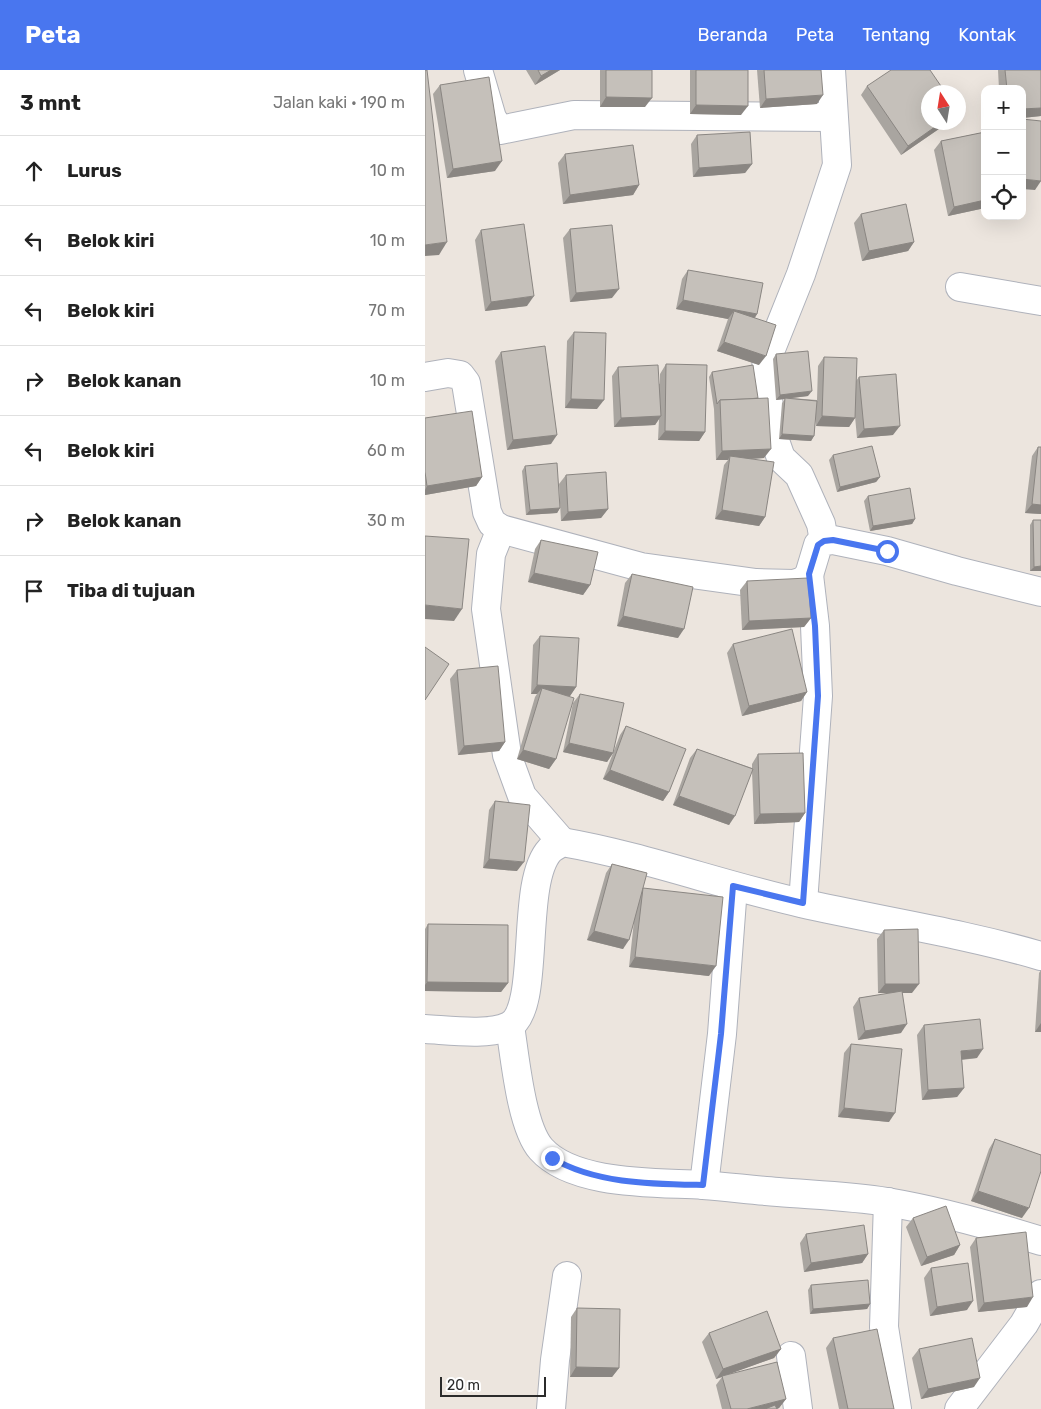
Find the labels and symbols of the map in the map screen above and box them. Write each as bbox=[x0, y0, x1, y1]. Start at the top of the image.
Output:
north arrow bbox=[921, 85, 966, 130]
route start bbox=[876, 540, 899, 563]
route end bbox=[541, 1147, 564, 1170]
scale bar bbox=[440, 1374, 546, 1397]

